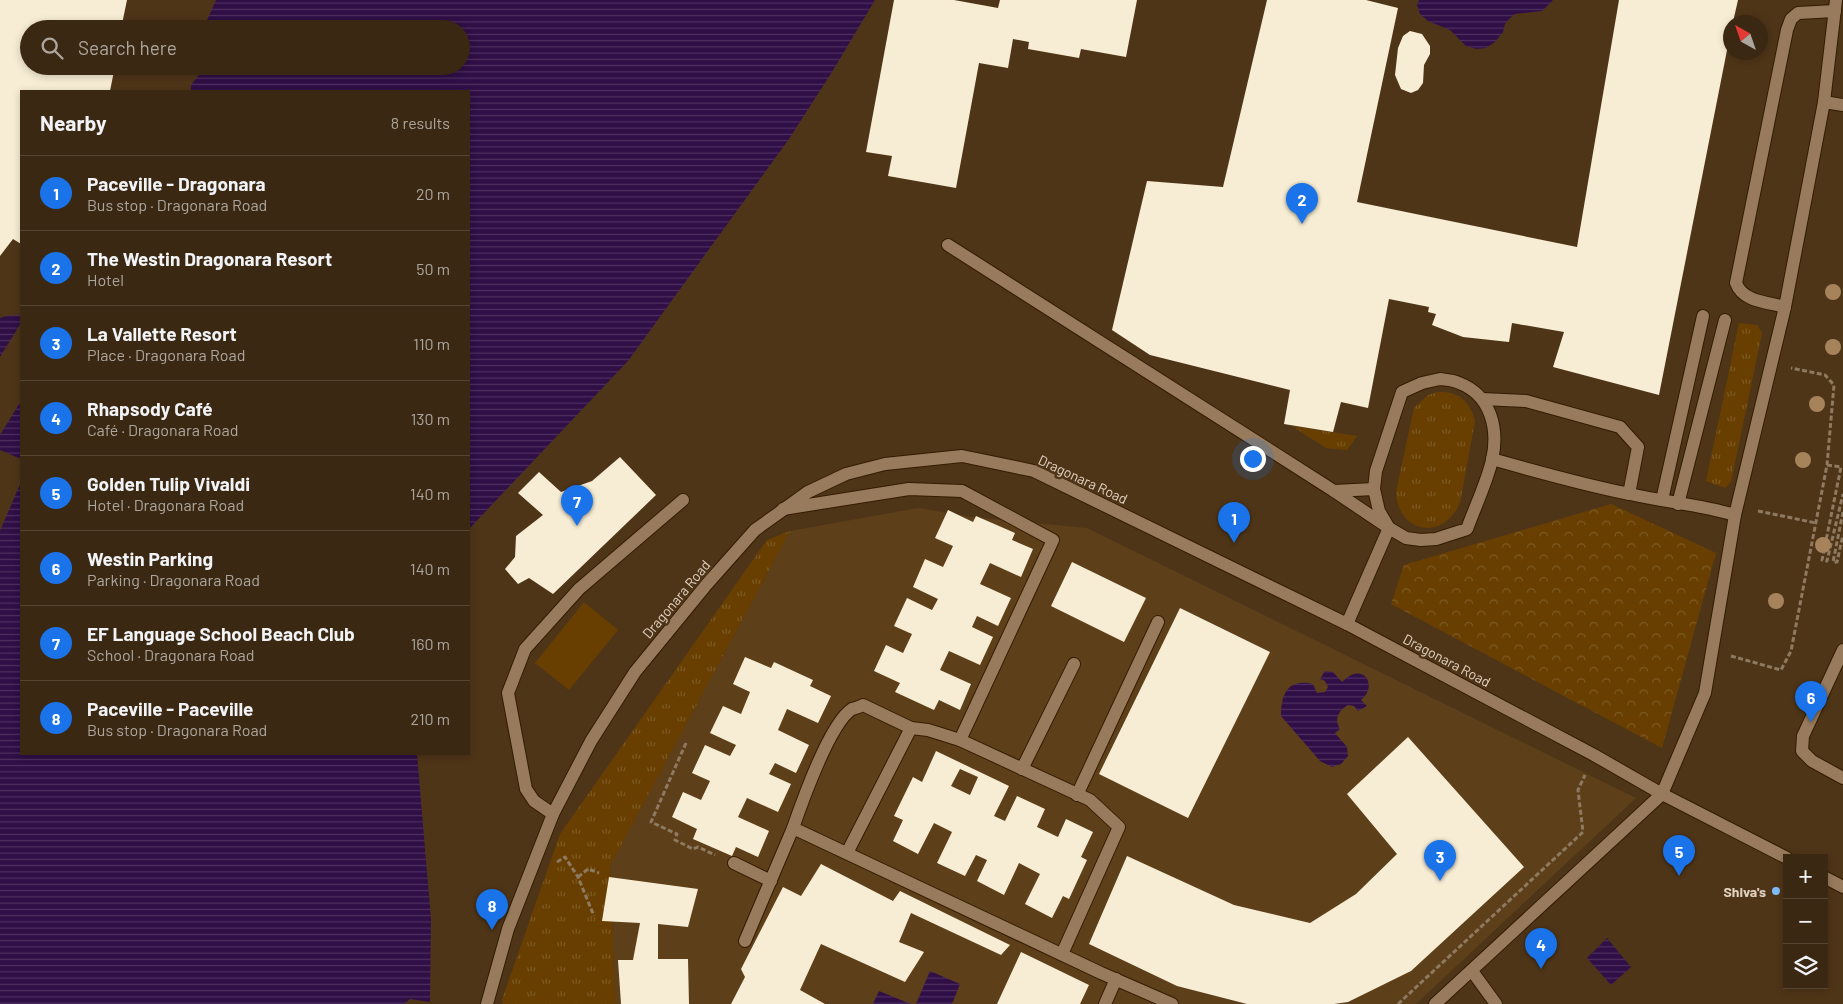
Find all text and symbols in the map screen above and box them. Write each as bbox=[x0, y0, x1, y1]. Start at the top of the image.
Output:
north arrow bbox=[1723, 15, 1768, 60]
search box bbox=[20, 20, 470, 75]
icon: search bbox=[38, 34, 66, 62]
text: Search here bbox=[78, 36, 177, 59]
text: Nearby bbox=[40, 110, 106, 135]
text: 8 results bbox=[391, 113, 450, 132]
text: Paceville - Dragonara bbox=[87, 172, 266, 195]
pin: 2 bbox=[1286, 183, 1318, 224]
text: 1 bbox=[53, 184, 59, 203]
text: 20 m bbox=[416, 184, 450, 203]
text: Bus stop · Dragonara Road bbox=[87, 195, 267, 214]
text: The Westin Dragonara Resort bbox=[87, 247, 332, 270]
text: 2 bbox=[52, 259, 60, 278]
text: 50 m bbox=[416, 259, 450, 278]
text: Hotel bbox=[87, 270, 124, 289]
text: La Vallette Resort bbox=[87, 322, 237, 345]
text: 3 bbox=[52, 334, 60, 353]
text: 110 m bbox=[413, 334, 450, 353]
text: Place · Dragonara Road bbox=[87, 345, 245, 364]
text: Rhapsody Café bbox=[87, 397, 213, 420]
text: 4 bbox=[51, 409, 61, 428]
text: 130 m bbox=[411, 409, 450, 428]
text: Café · Dragonara Road bbox=[87, 420, 238, 439]
your location bbox=[1240, 446, 1266, 472]
street label: Dragonara Road bbox=[1036, 451, 1130, 507]
text: Golden Tulip Vivaldi bbox=[87, 472, 250, 495]
text: 5 bbox=[52, 484, 60, 503]
text: 140 m bbox=[410, 484, 450, 503]
pin: 7 bbox=[561, 485, 593, 526]
text: Hotel · Dragonara Road bbox=[87, 495, 244, 514]
pin: 1 bbox=[1218, 502, 1250, 543]
text: Westin Parking bbox=[87, 547, 213, 570]
street label: Dragonara Road bbox=[638, 557, 714, 641]
text: 6 bbox=[52, 559, 60, 578]
text: 140 m bbox=[410, 559, 450, 578]
text: Parking · Dragonara Road bbox=[87, 570, 260, 589]
text: EF Language School Beach Club bbox=[87, 622, 355, 645]
street label: Dragonara Road bbox=[1400, 630, 1494, 690]
text: 7 bbox=[52, 634, 60, 653]
text: 160 m bbox=[411, 634, 450, 653]
text: School · Dragonara Road bbox=[87, 645, 255, 664]
pin: 6 bbox=[1795, 681, 1827, 722]
text: Paceville - Paceville bbox=[87, 697, 253, 720]
text: 8 bbox=[52, 709, 60, 728]
text: 210 m bbox=[411, 709, 450, 728]
text: Bus stop · Dragonara Road bbox=[87, 720, 267, 739]
pin: 5 bbox=[1663, 835, 1695, 876]
pin: 3 bbox=[1424, 840, 1456, 881]
map controls bbox=[1783, 854, 1828, 989]
button: + bbox=[1783, 854, 1828, 899]
place label: Shiva's bbox=[1723, 883, 1766, 900]
marker: Shiva's bbox=[1770, 885, 1782, 897]
pin: 8 bbox=[476, 889, 508, 930]
button: − bbox=[1783, 899, 1828, 944]
pin: 4 bbox=[1525, 928, 1557, 969]
button: layers bbox=[1783, 944, 1828, 989]

